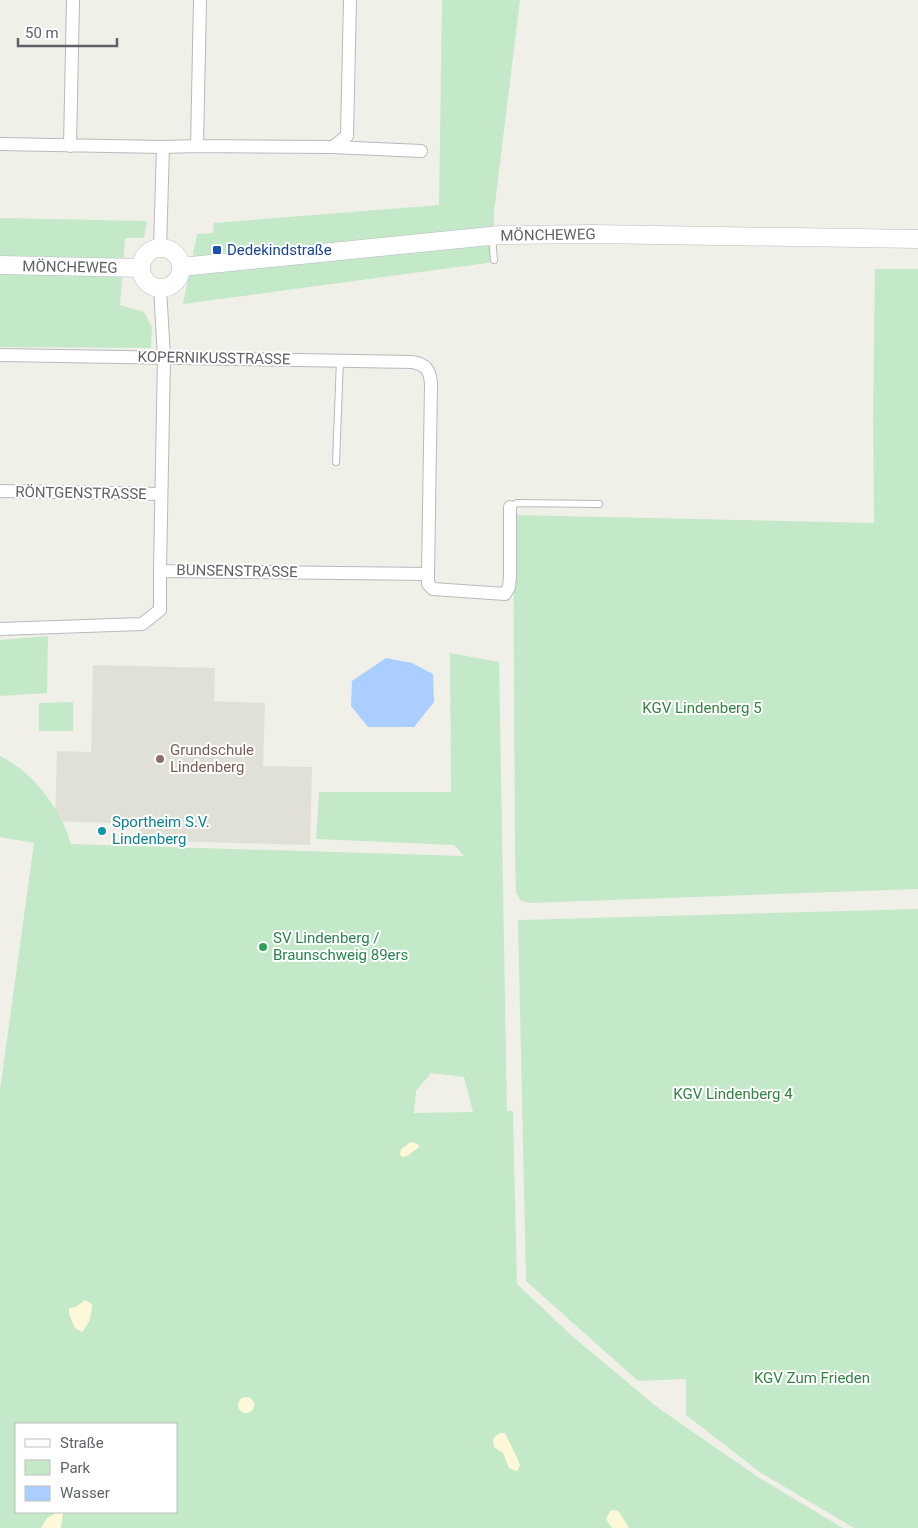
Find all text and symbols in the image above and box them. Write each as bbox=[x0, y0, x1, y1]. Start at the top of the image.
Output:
scale bar bbox=[18, 15, 116, 47]
text: 50 m bbox=[25, 24, 59, 42]
street label: MÖNCHEWEG bbox=[500, 225, 596, 245]
place label: Dedekindstraße bbox=[227, 241, 332, 259]
marker: Dedekindstraße bbox=[211, 244, 223, 256]
street label: MÖNCHEWEG bbox=[22, 257, 118, 277]
street label: KOPERNIKUSSTRASSE bbox=[137, 348, 291, 368]
street label: RÖNTGENSTRASSE bbox=[15, 483, 147, 503]
street label: BUNSENSTRASSE bbox=[176, 561, 298, 581]
park label: KGV Lindenberg 5 bbox=[642, 699, 762, 717]
place label: Grundschule Lindenberg bbox=[170, 741, 254, 776]
marker: Grundschule Lindenberg bbox=[154, 753, 166, 765]
place label: Sportheim S.V. Lindenberg bbox=[112, 813, 210, 848]
marker: Sportheim S.V. Lindenberg bbox=[96, 825, 108, 837]
place label: SV Lindenberg / Braunschweig 89ers bbox=[273, 929, 408, 964]
marker: SV Lindenberg / Braunschweig 89ers bbox=[257, 941, 269, 953]
park label: KGV Lindenberg 4 bbox=[673, 1085, 793, 1103]
park label: KGV Zum Frieden bbox=[754, 1369, 870, 1387]
legend bbox=[15, 1423, 178, 1513]
text: Straße bbox=[60, 1434, 104, 1452]
text: Park bbox=[60, 1459, 91, 1477]
text: Wasser bbox=[60, 1484, 110, 1502]

